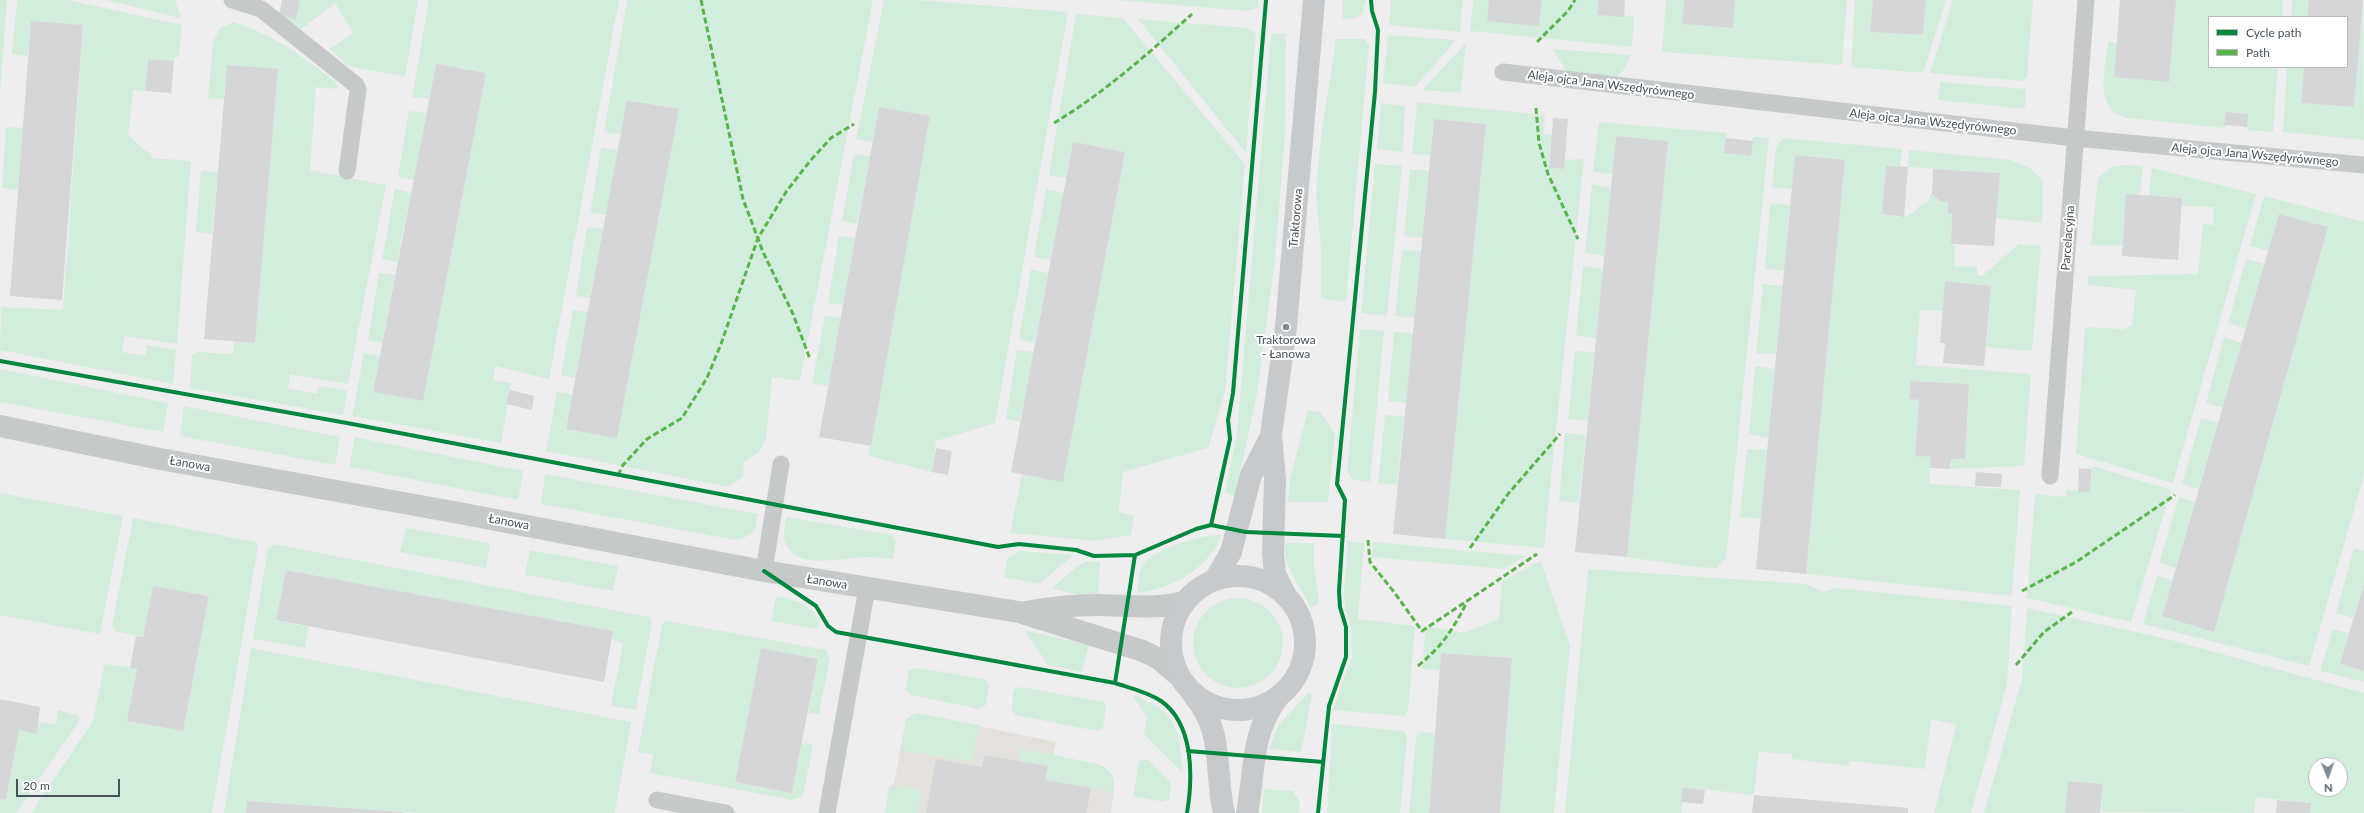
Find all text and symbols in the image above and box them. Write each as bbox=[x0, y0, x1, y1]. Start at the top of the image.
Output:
legend bbox=[2208, 16, 2348, 68]
text: Cycle path bbox=[2246, 25, 2301, 40]
text: Path bbox=[2246, 45, 2270, 60]
street label: Aleja ojca Jana Wszędyrównego bbox=[1527, 68, 1695, 102]
street label: Aleja ojca Jana Wszędyrównego bbox=[1849, 106, 2017, 138]
street label: Aleja ojca Jana Wszędyrównego bbox=[2171, 141, 2339, 169]
street label: Traktorowa bbox=[1286, 188, 1306, 248]
street label: Parcelacyjna bbox=[2059, 205, 2077, 271]
marker: Traktorowa - Łanowa bbox=[1281, 322, 1291, 332]
place label: Traktorowa - Łanowa bbox=[1256, 333, 1316, 361]
street label: Łanowa bbox=[169, 453, 211, 475]
street label: Łanowa bbox=[487, 511, 531, 533]
street label: Łanowa bbox=[806, 572, 848, 592]
north arrow bbox=[2308, 757, 2348, 797]
scale bar bbox=[18, 771, 122, 797]
text: 20 m bbox=[23, 778, 50, 793]
text: N bbox=[2324, 782, 2333, 795]

